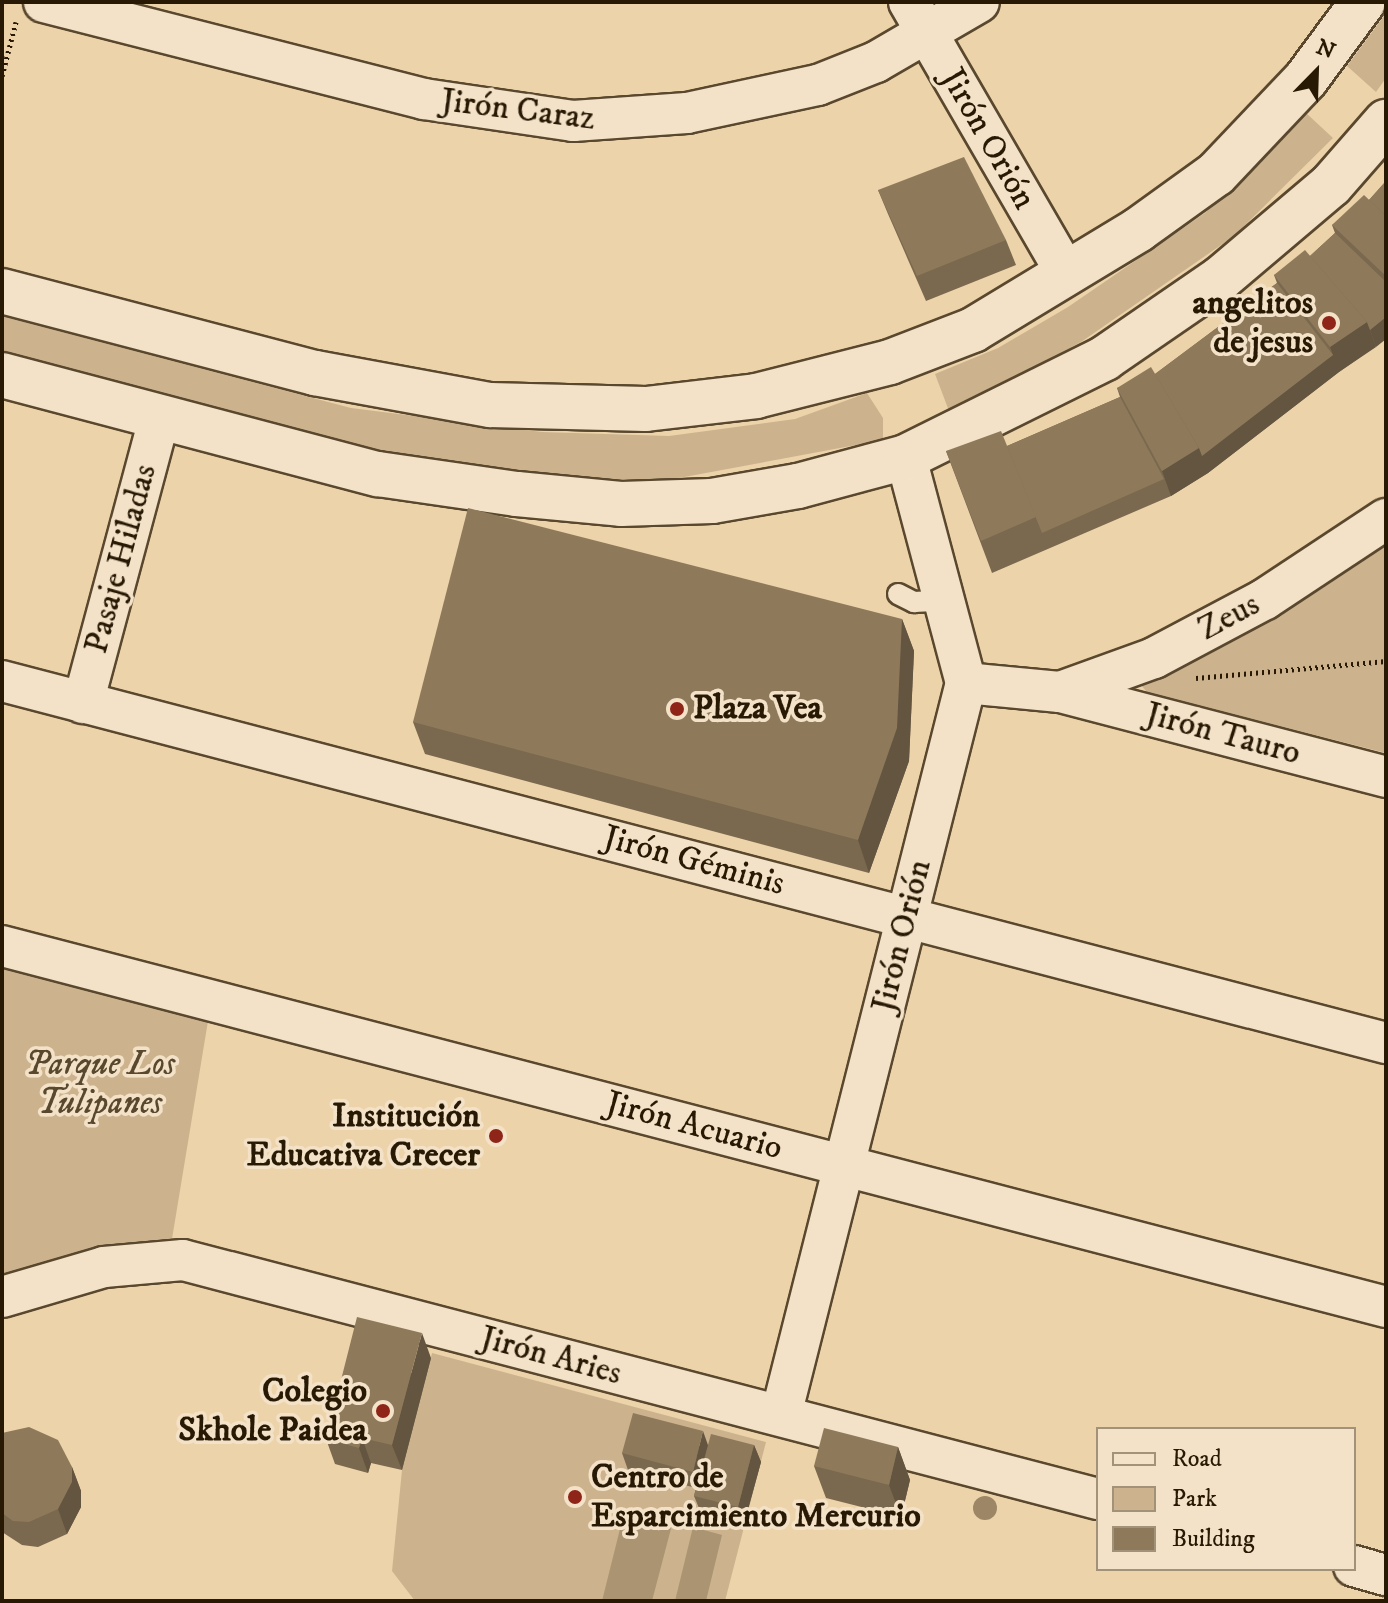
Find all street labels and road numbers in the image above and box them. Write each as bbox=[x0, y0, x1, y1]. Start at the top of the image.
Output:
street label: Jirón Orión bbox=[931, 61, 1045, 217]
street label: Jirón Caraz bbox=[439, 80, 597, 140]
street label: Pasaje Hiladas bbox=[76, 460, 166, 658]
street label: Zeus bbox=[1191, 584, 1267, 650]
street label: Jirón Tauro bbox=[1141, 694, 1305, 774]
street label: Jirón Géminis bbox=[599, 817, 789, 905]
street label: Jirón Orión bbox=[863, 856, 941, 1016]
street label: Jirón Acuario bbox=[601, 1083, 787, 1169]
street label: Jirón Aries bbox=[476, 1318, 626, 1394]

